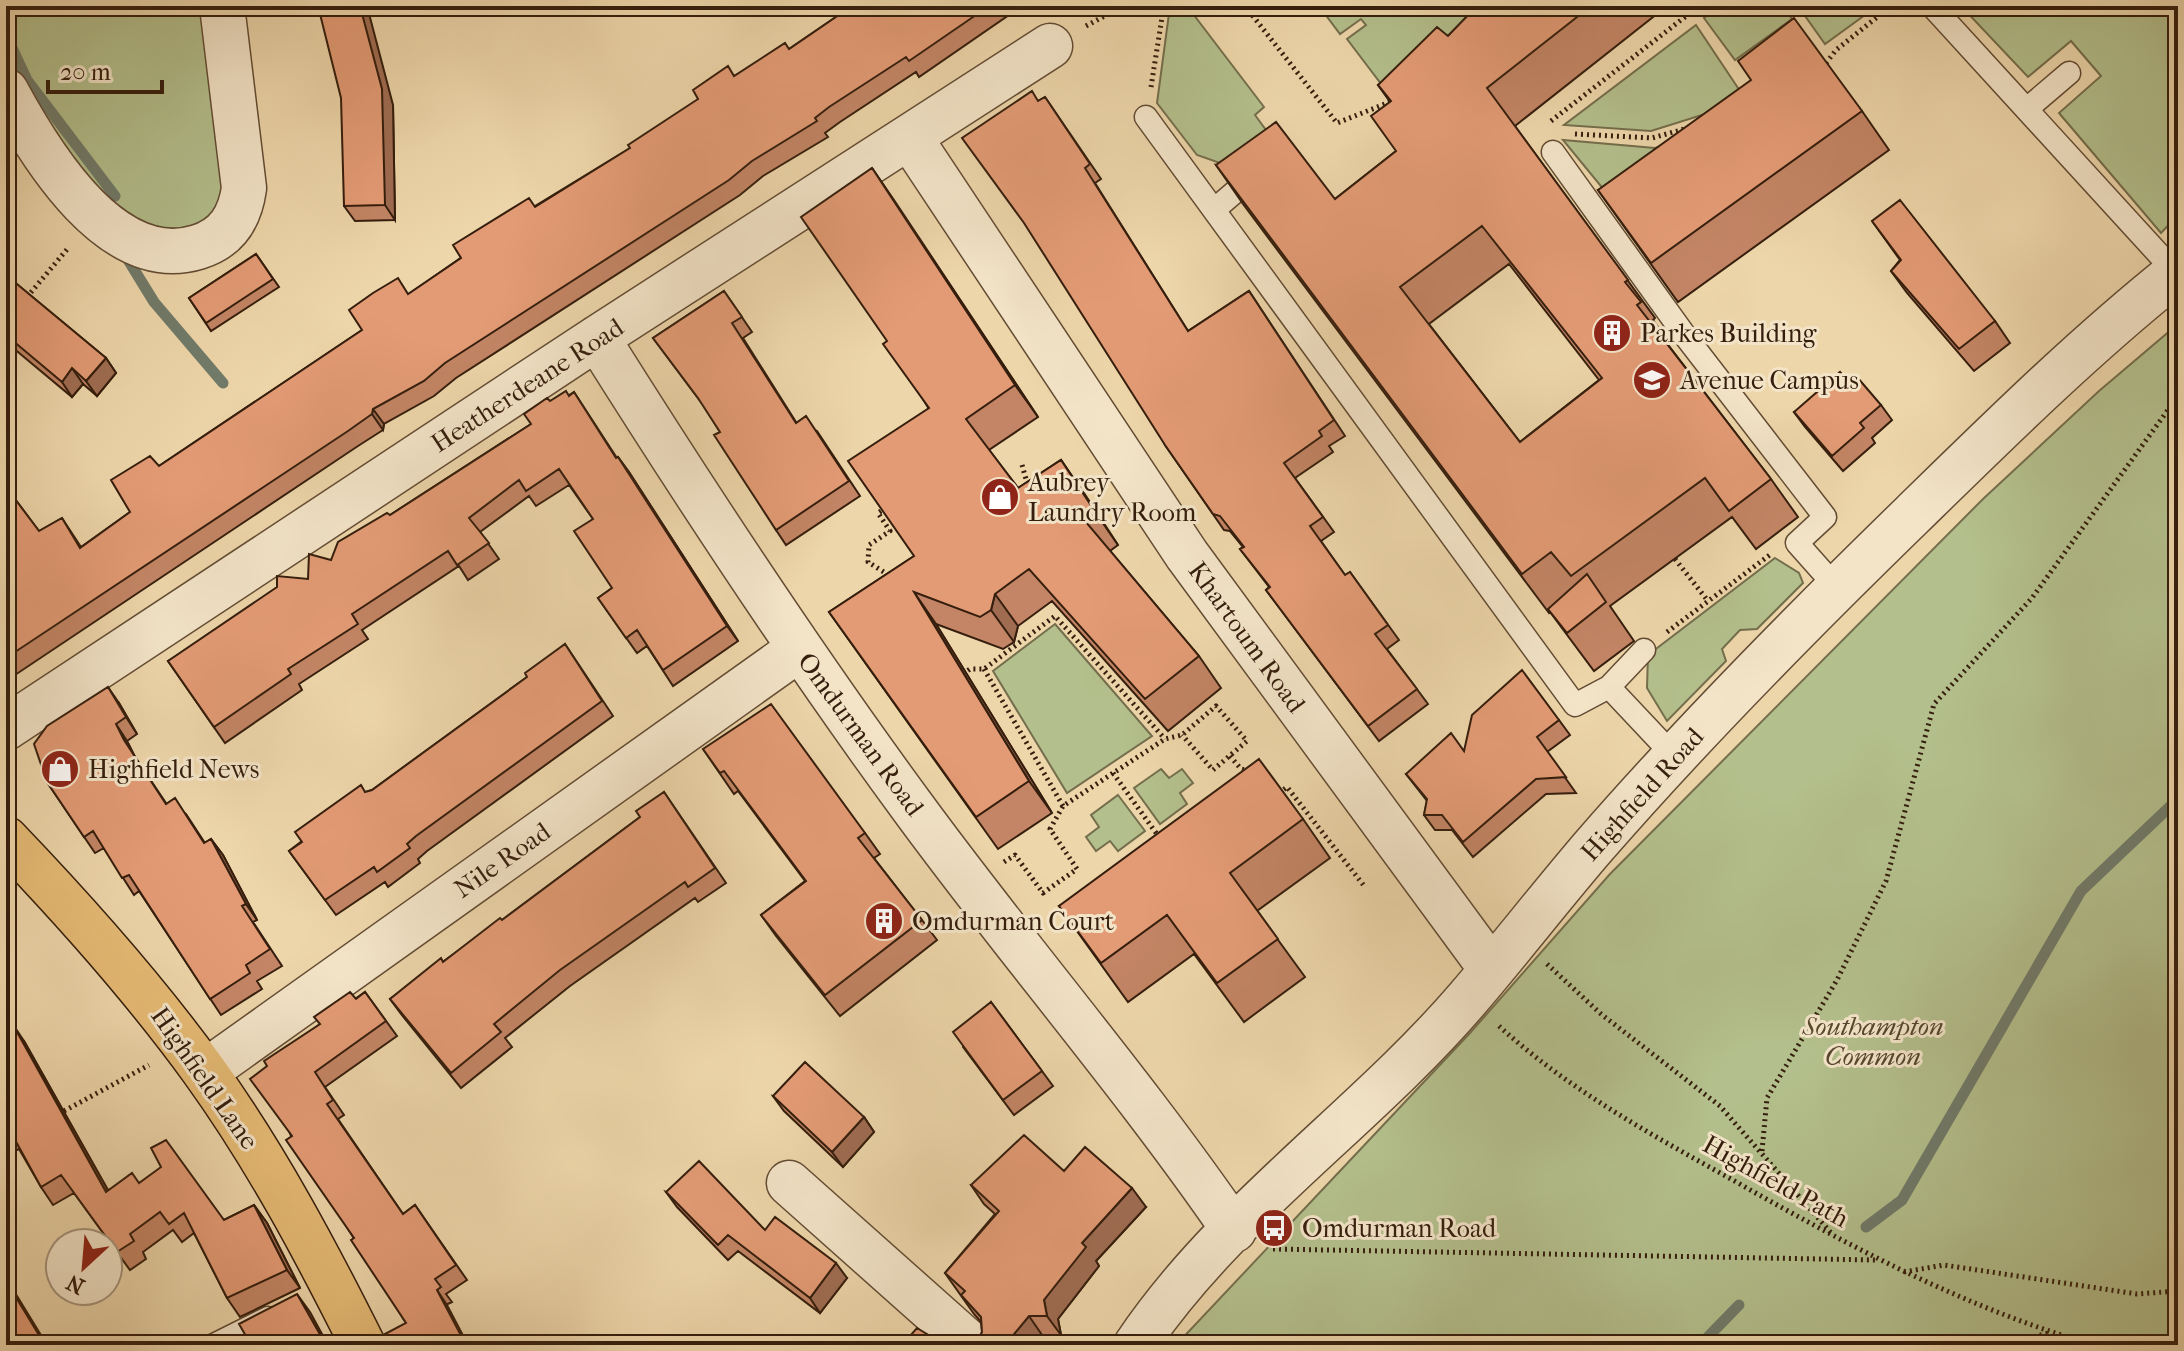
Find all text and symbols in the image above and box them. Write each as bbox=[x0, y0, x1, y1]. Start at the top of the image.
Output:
scale bar bbox=[48, 44, 162, 94]
text: 20 m bbox=[60, 58, 111, 86]
street label: Heatherdeane Road bbox=[425, 311, 630, 459]
building icon: Parkes Building bbox=[1591, 312, 1633, 354]
place label: Parkes Building bbox=[1640, 318, 1818, 349]
school or university icon: Avenue Campus bbox=[1631, 359, 1673, 401]
place label: Avenue Campus bbox=[1679, 365, 1859, 396]
place label: Aubrey Laundry Room bbox=[1027, 467, 1197, 528]
shop icon: Aubrey Laundry Room bbox=[979, 476, 1021, 518]
street label: Khartoum Road bbox=[1182, 556, 1312, 719]
street label: Omdurman Road bbox=[791, 647, 931, 823]
street label: Highfield Road bbox=[1574, 721, 1711, 867]
shop icon: Highfield News bbox=[39, 748, 81, 790]
place label: Highfield News bbox=[88, 754, 259, 785]
street label: Nile Road bbox=[448, 816, 557, 905]
building icon: Omdurman Court bbox=[863, 900, 905, 942]
place label: Omdurman Court bbox=[912, 906, 1115, 937]
street label: Highfield Lane bbox=[144, 1001, 265, 1155]
park label: Southampton Common bbox=[1802, 1011, 1943, 1072]
street label: Highfield Path bbox=[1697, 1129, 1854, 1234]
bus stop icon: Omdurman Road bbox=[1253, 1207, 1295, 1249]
place label: Omdurman Road bbox=[1302, 1213, 1497, 1244]
north arrow bbox=[44, 1227, 124, 1307]
text: N bbox=[62, 1269, 89, 1299]

